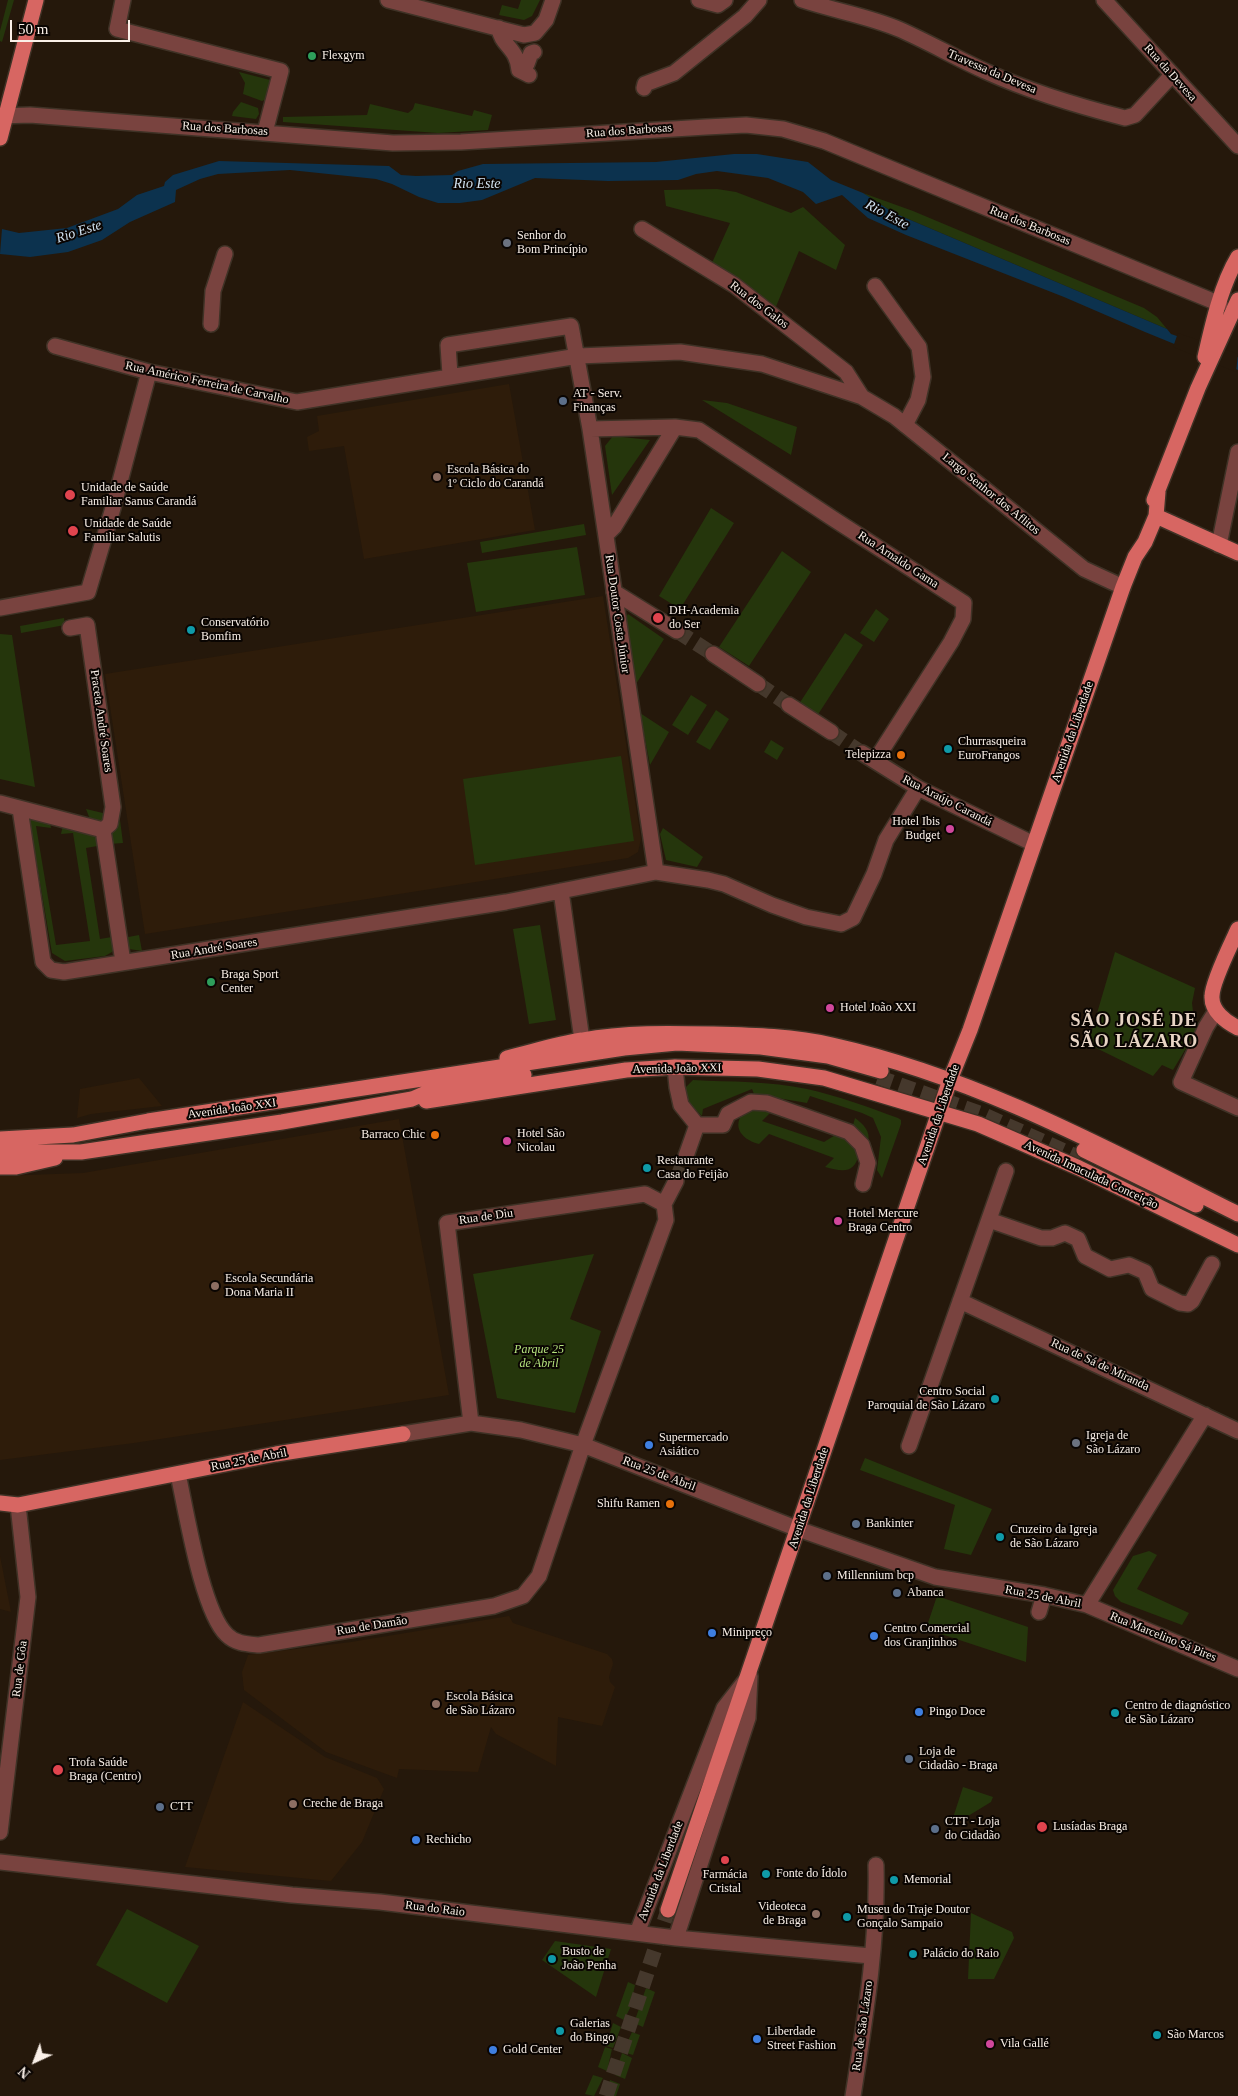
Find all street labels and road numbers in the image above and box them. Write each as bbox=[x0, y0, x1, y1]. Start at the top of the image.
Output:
street label: Rua da Devesa bbox=[1141, 41, 1199, 105]
street label: Travessa da Devesa bbox=[946, 47, 1038, 97]
street label: Rua dos Barbosas bbox=[182, 119, 268, 139]
street label: Rua dos Barbosas bbox=[586, 121, 672, 141]
street label: Rua dos Barbosas bbox=[987, 203, 1073, 249]
street label: Rua dos Galos bbox=[727, 278, 791, 332]
street label: Rua Américo Ferreira de Carvalho bbox=[124, 359, 290, 407]
street label: Largo Senhor dos Aflitos bbox=[939, 450, 1043, 538]
street label: Rua Arnaldo Gama bbox=[855, 529, 941, 591]
street label: Rua Doutor Costa Júnior bbox=[602, 554, 632, 674]
street label: Praceta André Soares bbox=[87, 669, 115, 773]
street label: Avenida da Liberdade bbox=[1049, 680, 1097, 784]
street label: Rua Araújo Carandá bbox=[900, 772, 994, 830]
street label: Rua André Soares bbox=[170, 935, 258, 963]
street label: Avenida João XXI bbox=[632, 1061, 722, 1077]
street label: Avenida da Liberdade bbox=[915, 1063, 963, 1167]
street label: Avenida João XXI bbox=[187, 1096, 277, 1122]
street label: Avenida Imaculada Conceição bbox=[1022, 1138, 1160, 1212]
street label: Rua de Diu bbox=[458, 1206, 514, 1228]
street label: Rua de Sá de Miranda bbox=[1049, 1336, 1151, 1394]
street label: Avenida da Liberdade bbox=[786, 1445, 832, 1551]
street label: Rua 25 de Abril bbox=[210, 1446, 288, 1474]
street label: Rua 25 de Abril bbox=[620, 1453, 698, 1495]
street label: Rua 25 de Abril bbox=[1004, 1583, 1082, 1611]
street label: Rua Marcelino Sá Pires bbox=[1108, 1609, 1218, 1665]
street label: Rua de Damão bbox=[336, 1613, 408, 1639]
street label: Rua de Gôa bbox=[9, 1640, 31, 1698]
street label: Avenida da Liberdade bbox=[635, 1819, 687, 1923]
street label: Rua do Raio bbox=[404, 1898, 466, 1920]
street label: Rua de São Lázaro bbox=[850, 1980, 876, 2072]

